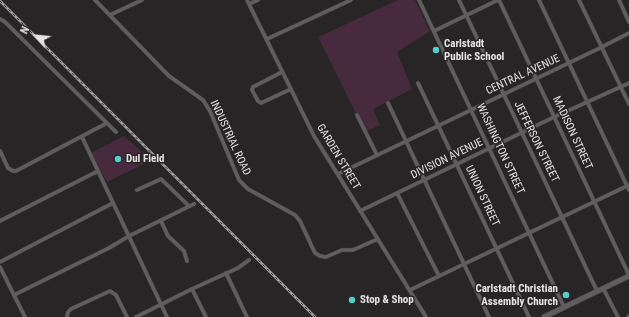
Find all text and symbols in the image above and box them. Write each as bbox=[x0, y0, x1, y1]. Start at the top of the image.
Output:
north arrow bbox=[16, 16, 56, 56]
text: N bbox=[18, 24, 32, 36]
place label: Carlstadt Public School bbox=[444, 37, 504, 63]
marker: Carlstadt Public School bbox=[431, 45, 441, 55]
street label: CENTRAL AVENUE bbox=[484, 52, 562, 98]
street label: MADISON STREET bbox=[549, 94, 595, 172]
street label: INDUSTRIAL ROAD bbox=[207, 98, 253, 178]
street label: JEFFERSON STREET bbox=[511, 99, 561, 185]
street label: WASHINGTON STREET bbox=[473, 102, 527, 196]
street label: GARDEN STREET bbox=[313, 122, 363, 192]
street label: DIVISION AVENUE bbox=[409, 136, 485, 182]
place label: Dul Field bbox=[126, 152, 164, 166]
marker: Dul Field bbox=[113, 154, 123, 164]
street label: UNION STREET bbox=[462, 163, 502, 229]
place label: Carlstadt Christian Assembly Church bbox=[475, 282, 558, 308]
marker: Carlstadt Christian Assembly Church bbox=[561, 290, 571, 300]
place label: Stop & Shop bbox=[360, 293, 414, 307]
marker: Stop & Shop bbox=[347, 295, 357, 305]

